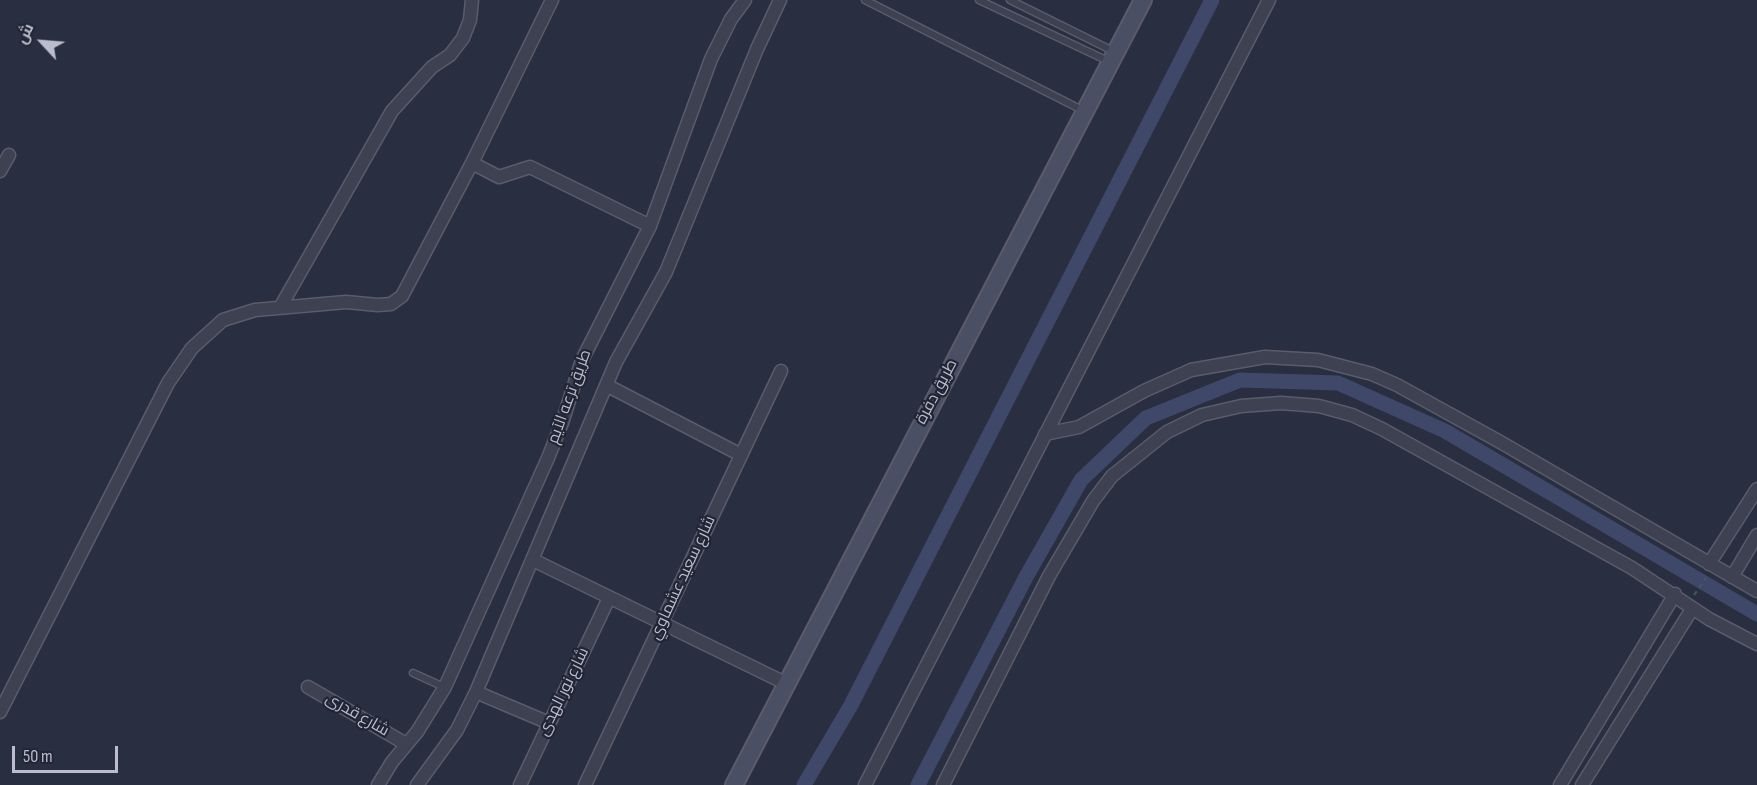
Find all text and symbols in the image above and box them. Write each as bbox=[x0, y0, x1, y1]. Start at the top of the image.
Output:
north arrow bbox=[12, 12, 72, 72]
text: ش bbox=[12, 20, 38, 47]
street label: طريق ترعه الآيم bbox=[544, 347, 596, 447]
street label: طريق دفرة bbox=[912, 356, 962, 428]
street label: شارع سعيد عشماوي bbox=[646, 513, 720, 643]
street label: شارع نور الهدى bbox=[534, 645, 594, 739]
street label: شارع قدرى bbox=[322, 689, 392, 741]
scale bar bbox=[15, 734, 122, 772]
text: 50 m bbox=[23, 746, 53, 767]

